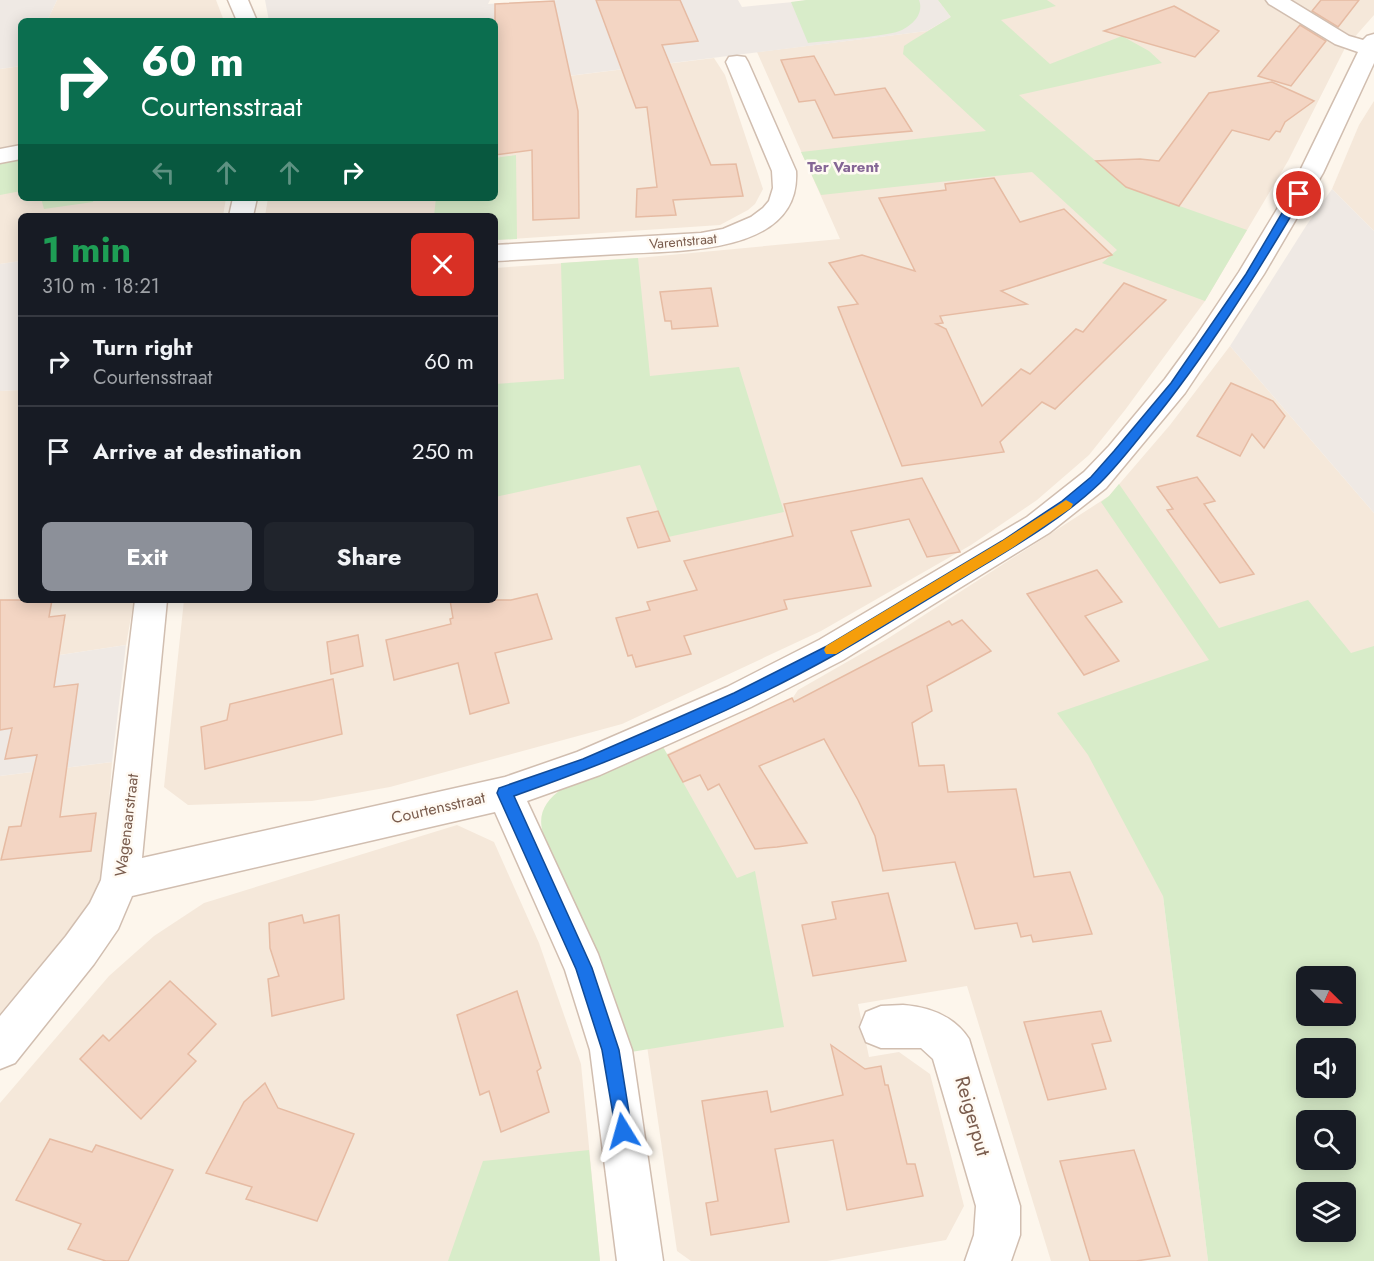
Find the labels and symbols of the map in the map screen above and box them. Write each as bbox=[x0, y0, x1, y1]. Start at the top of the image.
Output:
district label: Ter Varent bbox=[807, 156, 879, 178]
pin bbox=[1273, 168, 1324, 219]
street label: Varentstraat bbox=[648, 228, 718, 254]
street label: Wagenaarstraat bbox=[109, 772, 144, 878]
street label: Courtensstraat bbox=[389, 786, 487, 829]
north arrow bbox=[1296, 966, 1356, 1026]
street label: Reigerput bbox=[947, 1073, 998, 1160]
position arrow bbox=[591, 1099, 655, 1163]

